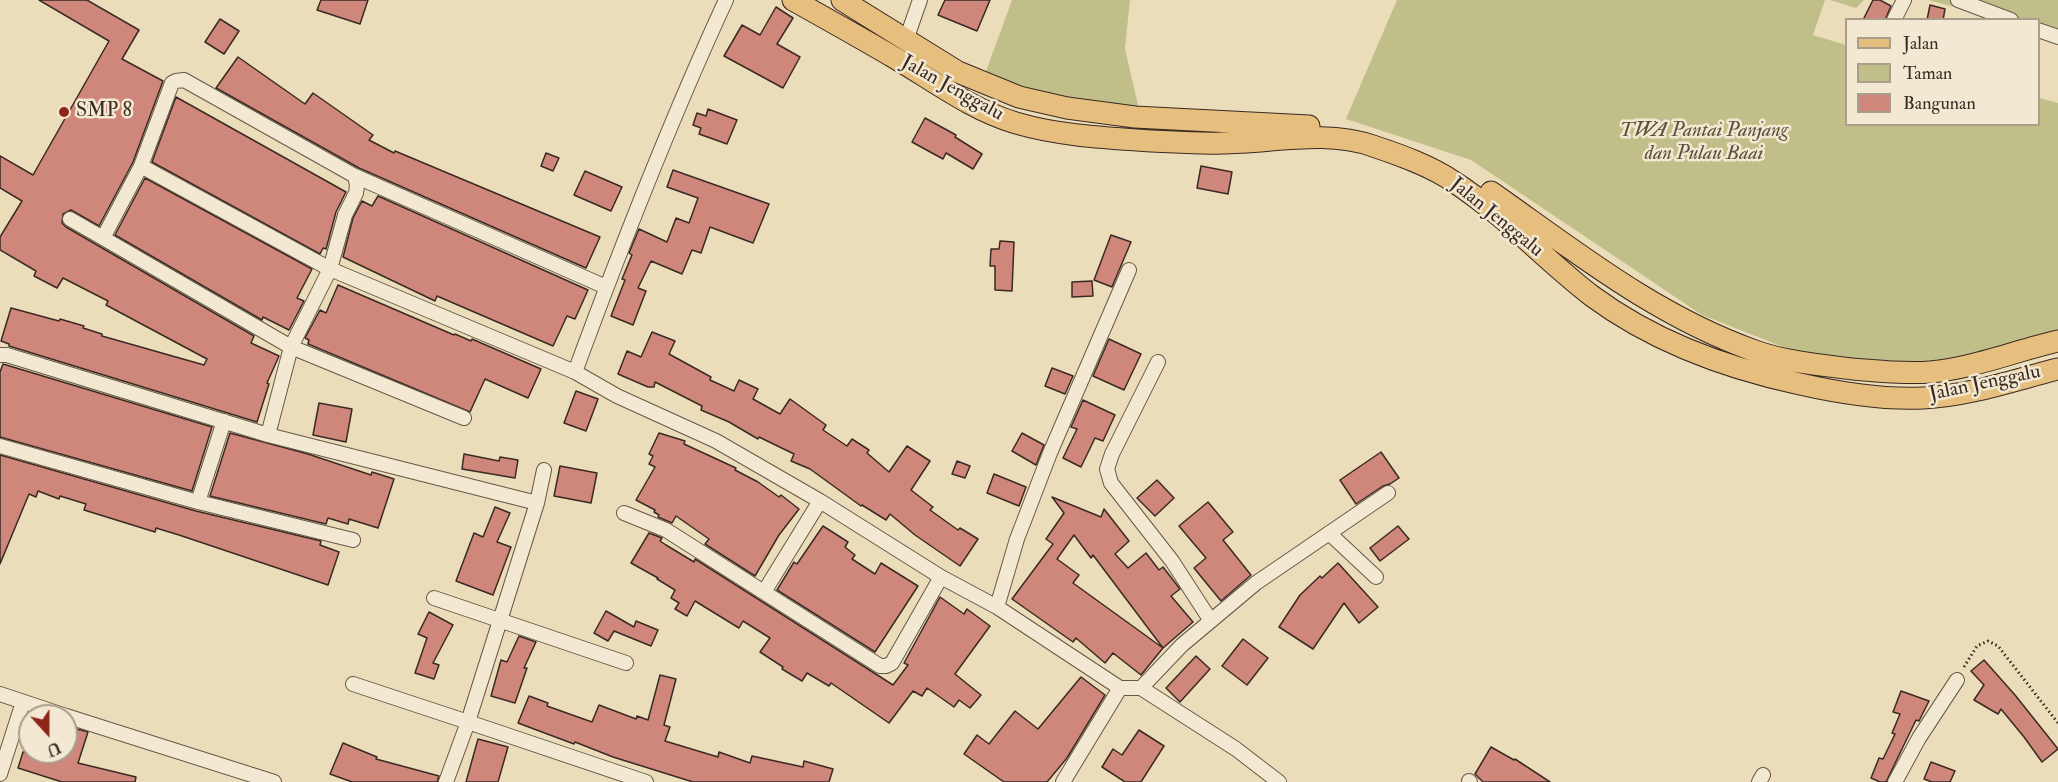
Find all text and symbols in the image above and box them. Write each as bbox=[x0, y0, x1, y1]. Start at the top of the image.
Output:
legend bbox=[1845, 18, 2040, 126]
text: Jalan bbox=[1903, 32, 1939, 55]
street label: Jalan Jenggalu bbox=[897, 51, 1007, 127]
text: Taman bbox=[1903, 62, 1952, 85]
text: Bangunan bbox=[1903, 92, 1976, 115]
place label: SMP 8 bbox=[76, 100, 132, 124]
marker: SMP 8 bbox=[57, 105, 71, 119]
park label: TWA Pantai Panjang dan Pulau Baai bbox=[1620, 120, 1788, 167]
street label: Jalan Jenggalu bbox=[1444, 173, 1548, 263]
street label: Jalan Jenggalu bbox=[1927, 360, 2043, 408]
north arrow bbox=[18, 704, 78, 764]
text: U bbox=[44, 737, 64, 761]

